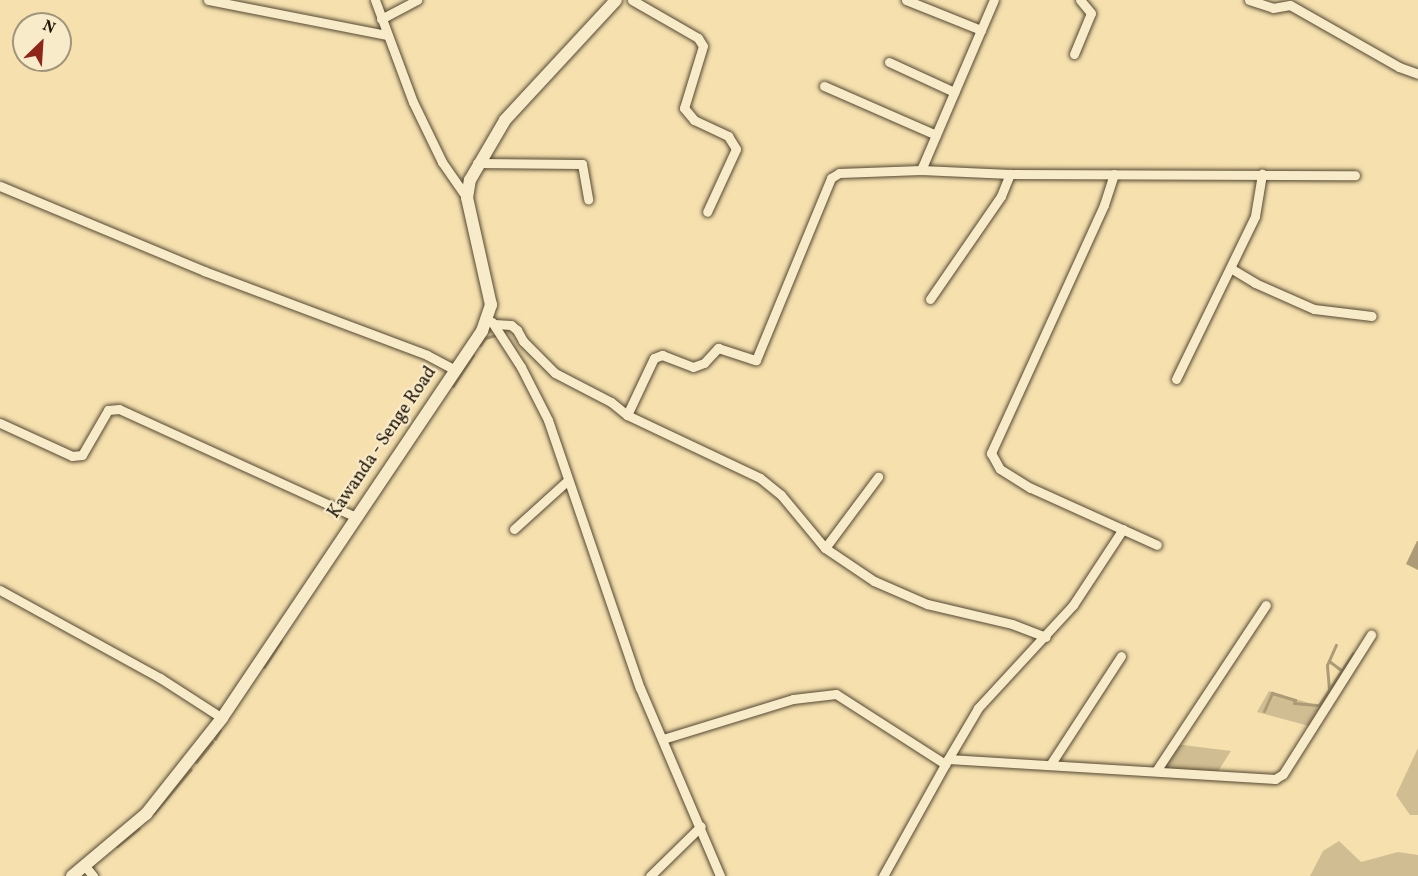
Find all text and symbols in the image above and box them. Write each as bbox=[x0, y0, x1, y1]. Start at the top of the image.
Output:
north arrow bbox=[12, 12, 72, 72]
text: N bbox=[39, 15, 59, 40]
street label: Kawanda - Senge Road bbox=[324, 363, 442, 523]

